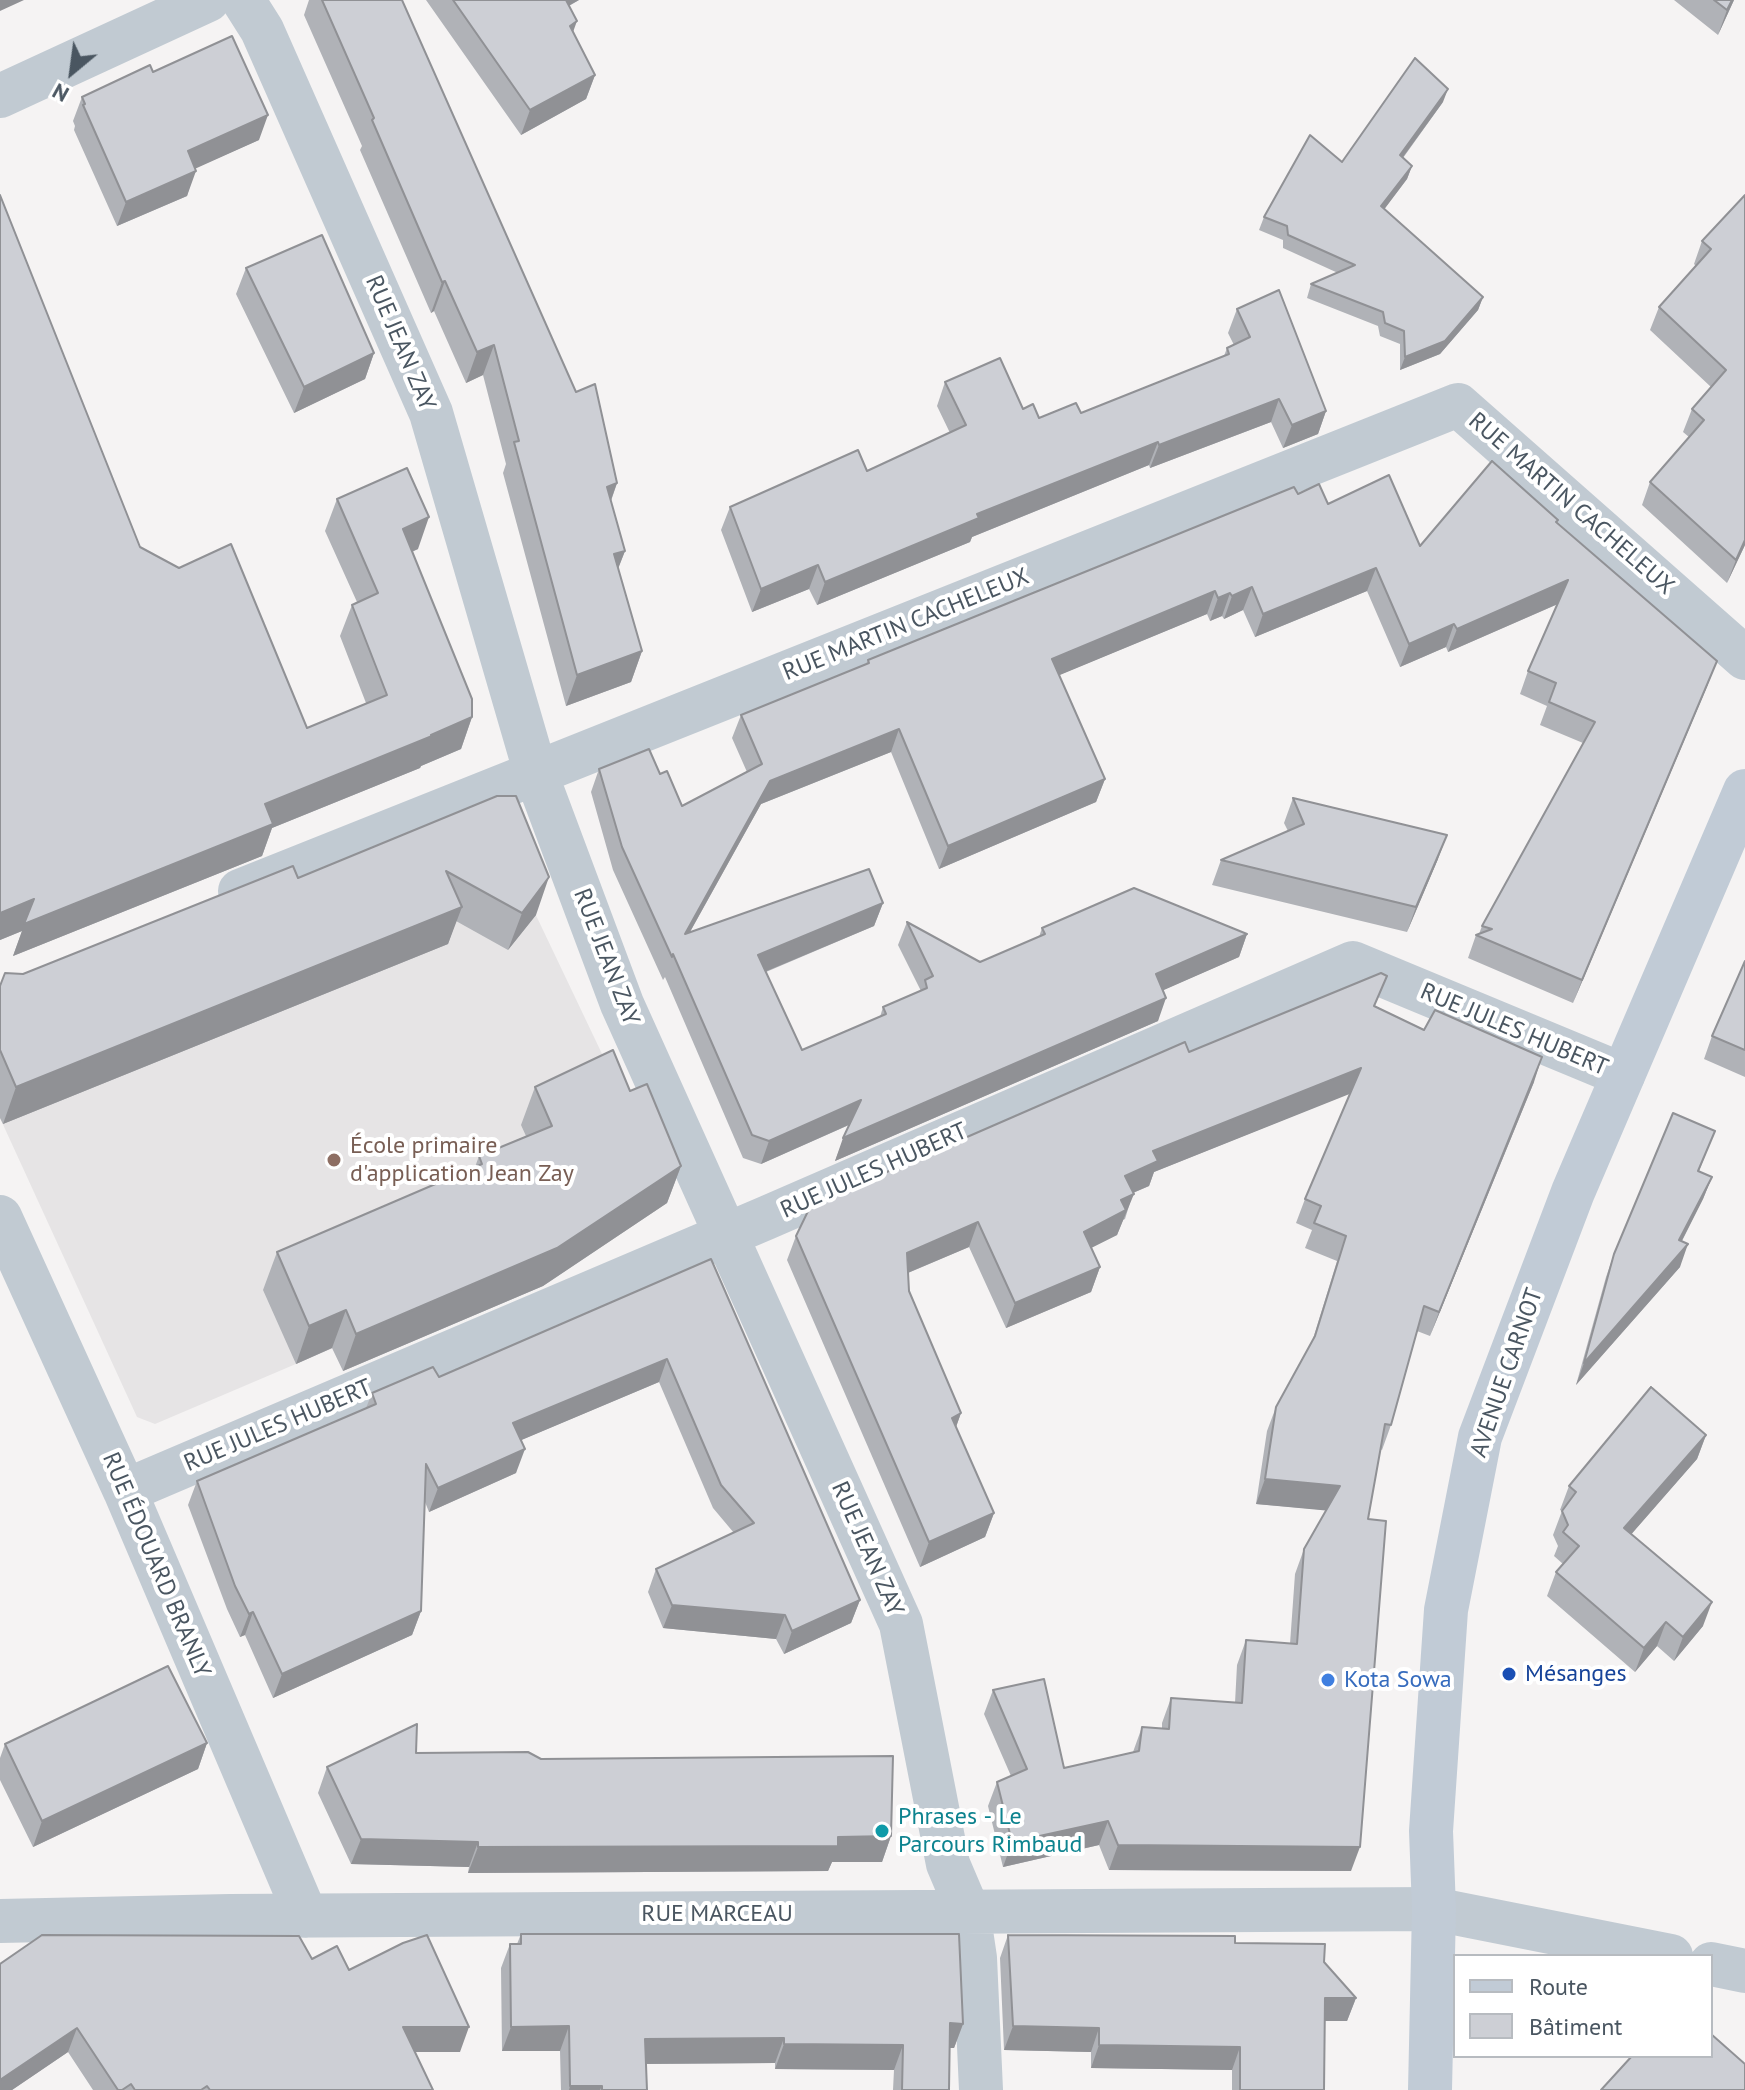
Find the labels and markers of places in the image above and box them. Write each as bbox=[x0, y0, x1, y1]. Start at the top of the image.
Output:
place label: École primaire d'application Jean Zay bbox=[350, 1132, 574, 1188]
marker: École primaire d'application Jean Zay bbox=[325, 1151, 343, 1169]
place label: Mésanges bbox=[1525, 1660, 1626, 1688]
marker: Mésanges bbox=[1500, 1665, 1518, 1683]
place label: Kota Sowa bbox=[1344, 1666, 1452, 1694]
marker: Kota Sowa bbox=[1319, 1671, 1337, 1689]
place label: Phrases - Le Parcours Rimbaud bbox=[898, 1803, 1082, 1859]
marker: Phrases - Le Parcours Rimbaud bbox=[873, 1822, 891, 1840]

